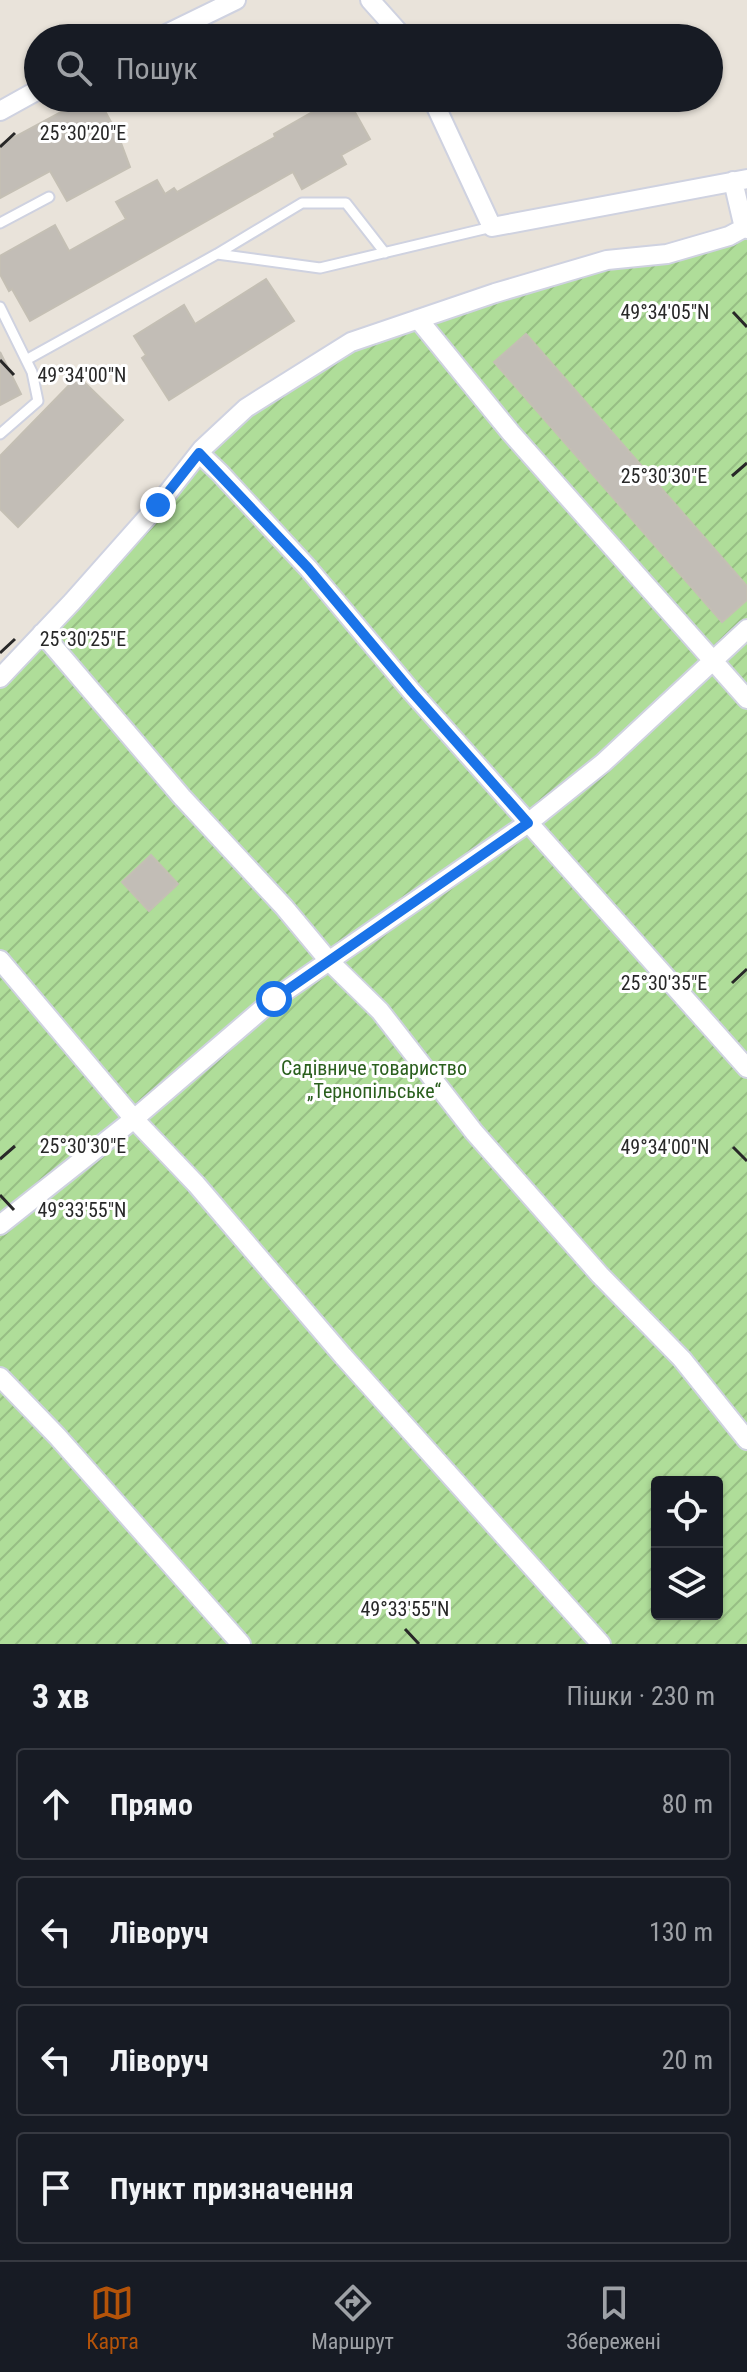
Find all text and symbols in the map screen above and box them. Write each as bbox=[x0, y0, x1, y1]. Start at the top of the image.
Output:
search box bbox=[24, 24, 723, 112]
icon: search bbox=[52, 46, 96, 90]
text: Пошук bbox=[116, 51, 198, 86]
text: 25°30'20"E bbox=[40, 121, 126, 145]
text: 49°34'05"N bbox=[620, 300, 710, 324]
text: 49°34'00"N bbox=[37, 363, 127, 387]
text: 25°30'30"E bbox=[621, 464, 707, 488]
route end bbox=[140, 487, 176, 523]
text: 25°30'25"E bbox=[40, 627, 126, 651]
text: 25°30'35"E bbox=[621, 971, 707, 995]
route start bbox=[256, 981, 292, 1017]
park label: Садівниче товариство „Тернопільське“ bbox=[281, 1056, 467, 1103]
text: 25°30'30"E bbox=[40, 1134, 126, 1158]
text: 49°34'00"N bbox=[620, 1135, 710, 1159]
text: 49°33'55"N bbox=[37, 1198, 127, 1222]
map controls bbox=[651, 1476, 723, 1620]
button: locate bbox=[651, 1476, 723, 1548]
button: layers bbox=[651, 1548, 723, 1620]
text: 49°33'55"N bbox=[360, 1597, 450, 1621]
text: 3 хв bbox=[32, 1676, 89, 1716]
text: Пішки · 230 m bbox=[567, 1681, 715, 1711]
icon: ahead bbox=[34, 1782, 78, 1826]
text: Прямо bbox=[110, 1787, 193, 1822]
text: 80 m bbox=[662, 1789, 713, 1819]
icon: left bbox=[34, 1910, 78, 1954]
text: Ліворуч bbox=[110, 1915, 209, 1950]
text: 130 m bbox=[649, 1917, 713, 1947]
icon: left bbox=[34, 2038, 78, 2082]
text: Ліворуч bbox=[110, 2043, 209, 2078]
text: 20 m bbox=[662, 2045, 713, 2075]
icon: arrive bbox=[34, 2166, 78, 2210]
text: Пункт призначення bbox=[110, 2171, 354, 2206]
tab: Карта bbox=[86, 2281, 139, 2354]
tab: Маршрут bbox=[311, 2281, 394, 2354]
tab: Збережені bbox=[566, 2281, 661, 2354]

